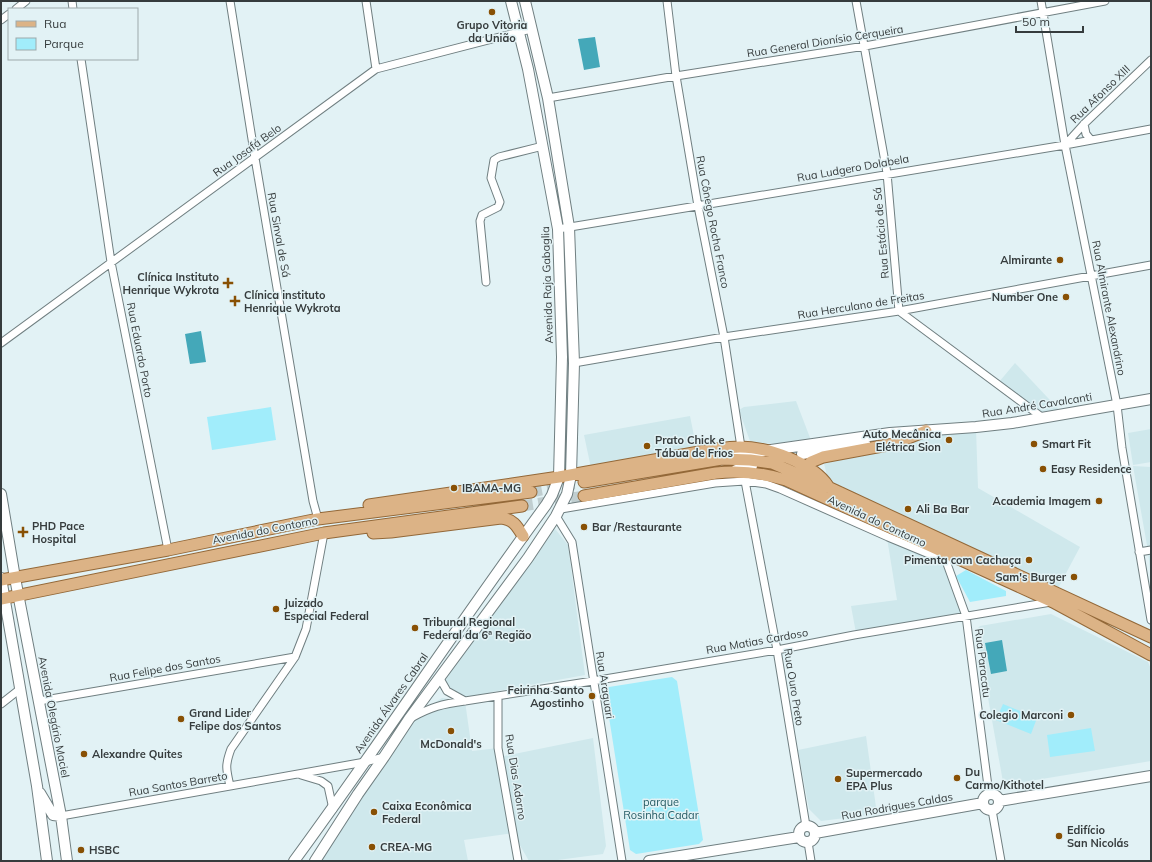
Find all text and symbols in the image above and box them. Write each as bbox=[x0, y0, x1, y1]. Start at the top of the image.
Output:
marker: Grupo Vitoria da União bbox=[487, 7, 497, 17]
legend bbox=[8, 8, 138, 60]
scale bar bbox=[1016, 8, 1083, 34]
text: 50 m bbox=[1022, 14, 1050, 29]
text: Rua bbox=[44, 16, 66, 31]
place label: Grupo Vitoria da União bbox=[457, 18, 528, 45]
street label: Rua General Dionísio Cerqueira bbox=[746, 22, 904, 60]
text: Parque bbox=[44, 36, 84, 51]
street label: Rua Afonso XIII bbox=[1067, 62, 1133, 126]
street label: Rua Josafá Belo bbox=[210, 121, 284, 179]
street label: Rua Ludgero Dolabela bbox=[796, 151, 910, 185]
street label: Rua Cônego Rocha Franco bbox=[693, 154, 733, 290]
street label: Rua Estácio de Sá bbox=[870, 187, 892, 279]
street label: Rua Sinval de Sá bbox=[265, 191, 293, 279]
street label: Avenida Raja Gabaglia bbox=[538, 226, 556, 344]
street label: Rua Almirante Alexandrino bbox=[1089, 239, 1129, 377]
place label: Almirante bbox=[1000, 253, 1052, 267]
marker: Almirante bbox=[1055, 255, 1065, 265]
place label: Clínica Instituto Henrique Wykrota bbox=[122, 270, 219, 297]
marker: Clínica Instituto Henrique Wykrota bbox=[222, 277, 234, 289]
place label: Clínica instituto Henrique Wykrota bbox=[244, 288, 341, 315]
street label: Rua Herculano de Freitas bbox=[797, 288, 925, 322]
place label: Number One bbox=[992, 290, 1058, 304]
marker: Number One bbox=[1061, 292, 1071, 302]
marker: Clínica instituto Henrique Wykrota bbox=[229, 295, 241, 307]
street label: Rua Eduardo Porto bbox=[124, 301, 156, 399]
street label: Rua André Cavalcanti bbox=[981, 389, 1093, 421]
place label: Auto Mecânica Elétrica Sion bbox=[863, 427, 941, 454]
place label: Prato Chick e Tábua de Frios bbox=[655, 433, 734, 460]
marker: Auto Mecânica Elétrica Sion bbox=[944, 435, 954, 445]
place label: Smart Fit bbox=[1042, 437, 1091, 451]
marker: Smart Fit bbox=[1029, 439, 1039, 449]
marker: Prato Chick e Tábua de Frios bbox=[642, 441, 652, 451]
place label: Easy Residence bbox=[1051, 462, 1132, 476]
marker: Easy Residence bbox=[1038, 464, 1048, 474]
place label: IBAMA-MG bbox=[462, 481, 521, 495]
marker: IBAMA-MG bbox=[449, 483, 459, 493]
street label: Avenida do Contorno bbox=[826, 492, 928, 550]
place label: Academia Imagem bbox=[992, 494, 1091, 508]
marker: Academia Imagem bbox=[1094, 496, 1104, 506]
place label: Ali Ba Bar bbox=[916, 502, 970, 516]
marker: Ali Ba Bar bbox=[903, 504, 913, 514]
street label: Avenida do Contorno bbox=[211, 513, 319, 547]
place label: PHD Pace Hospital bbox=[32, 519, 85, 546]
place label: Bar /Restaurante bbox=[592, 520, 682, 534]
marker: Bar /Restaurante bbox=[579, 522, 589, 532]
marker: PHD Pace Hospital bbox=[17, 526, 29, 538]
place label: Pimenta com Cachaça bbox=[904, 553, 1021, 567]
marker: Pimenta com Cachaça bbox=[1024, 555, 1034, 565]
place label: Sam's Burger bbox=[995, 570, 1067, 584]
marker: Sam's Burger bbox=[1069, 572, 1079, 582]
place label: Juizado Especial Federal bbox=[284, 596, 369, 623]
marker: Juizado Especial Federal bbox=[271, 604, 281, 614]
place label: Tribunal Regional Federal da 6ª Região bbox=[423, 615, 532, 642]
marker: Tribunal Regional Federal da 6ª Região bbox=[410, 623, 420, 633]
street label: Rua Matias Cardoso bbox=[705, 625, 809, 657]
street label: Rua Paracatu bbox=[972, 628, 994, 698]
street label: Rua Ouro Preto bbox=[781, 647, 807, 727]
street label: Avenida Álvares Cabral bbox=[351, 650, 431, 756]
street label: Rua Araguari bbox=[593, 650, 617, 720]
street label: Rua Felipe dos Santos bbox=[108, 651, 222, 685]
street label: Avenida Olegário Maciel bbox=[35, 655, 73, 779]
place label: Feirinha Santo Agostinho bbox=[508, 683, 584, 710]
marker: Feirinha Santo Agostinho bbox=[587, 691, 597, 701]
place label: Grand Lider Felipe dos Santos bbox=[189, 706, 282, 733]
place label: Colegio Marconi bbox=[979, 708, 1063, 722]
marker: Colegio Marconi bbox=[1066, 710, 1076, 720]
marker: Grand Lider Felipe dos Santos bbox=[176, 714, 186, 724]
marker: McDonald's bbox=[446, 726, 456, 736]
street label: Rua Dias Adorno bbox=[502, 733, 530, 821]
place label: McDonald's bbox=[420, 737, 482, 751]
place label: Alexandre Quites bbox=[92, 747, 183, 761]
marker: Alexandre Quites bbox=[79, 749, 89, 759]
place label: Du Carmo/Kithotel bbox=[965, 765, 1044, 792]
place label: Supermercado EPA Plus bbox=[846, 766, 923, 793]
street label: Rua Santos Barreto bbox=[128, 768, 228, 800]
marker: Du Carmo/Kithotel bbox=[952, 773, 962, 783]
marker: Supermercado EPA Plus bbox=[833, 774, 843, 784]
street label: Rua Rodrigues Caldas bbox=[840, 789, 954, 823]
park label: parque Rosinha Cadar bbox=[623, 795, 699, 822]
place label: Caixa Econômica Federal bbox=[382, 799, 472, 826]
marker: Caixa Econômica Federal bbox=[369, 807, 379, 817]
place label: Edifício San Nicolás bbox=[1067, 823, 1129, 850]
marker: Edifício San Nicolás bbox=[1054, 831, 1064, 841]
place label: CREA-MG bbox=[380, 840, 432, 854]
marker: CREA-MG bbox=[367, 842, 377, 852]
place label: HSBC bbox=[89, 843, 120, 857]
marker: HSBC bbox=[76, 845, 86, 855]

